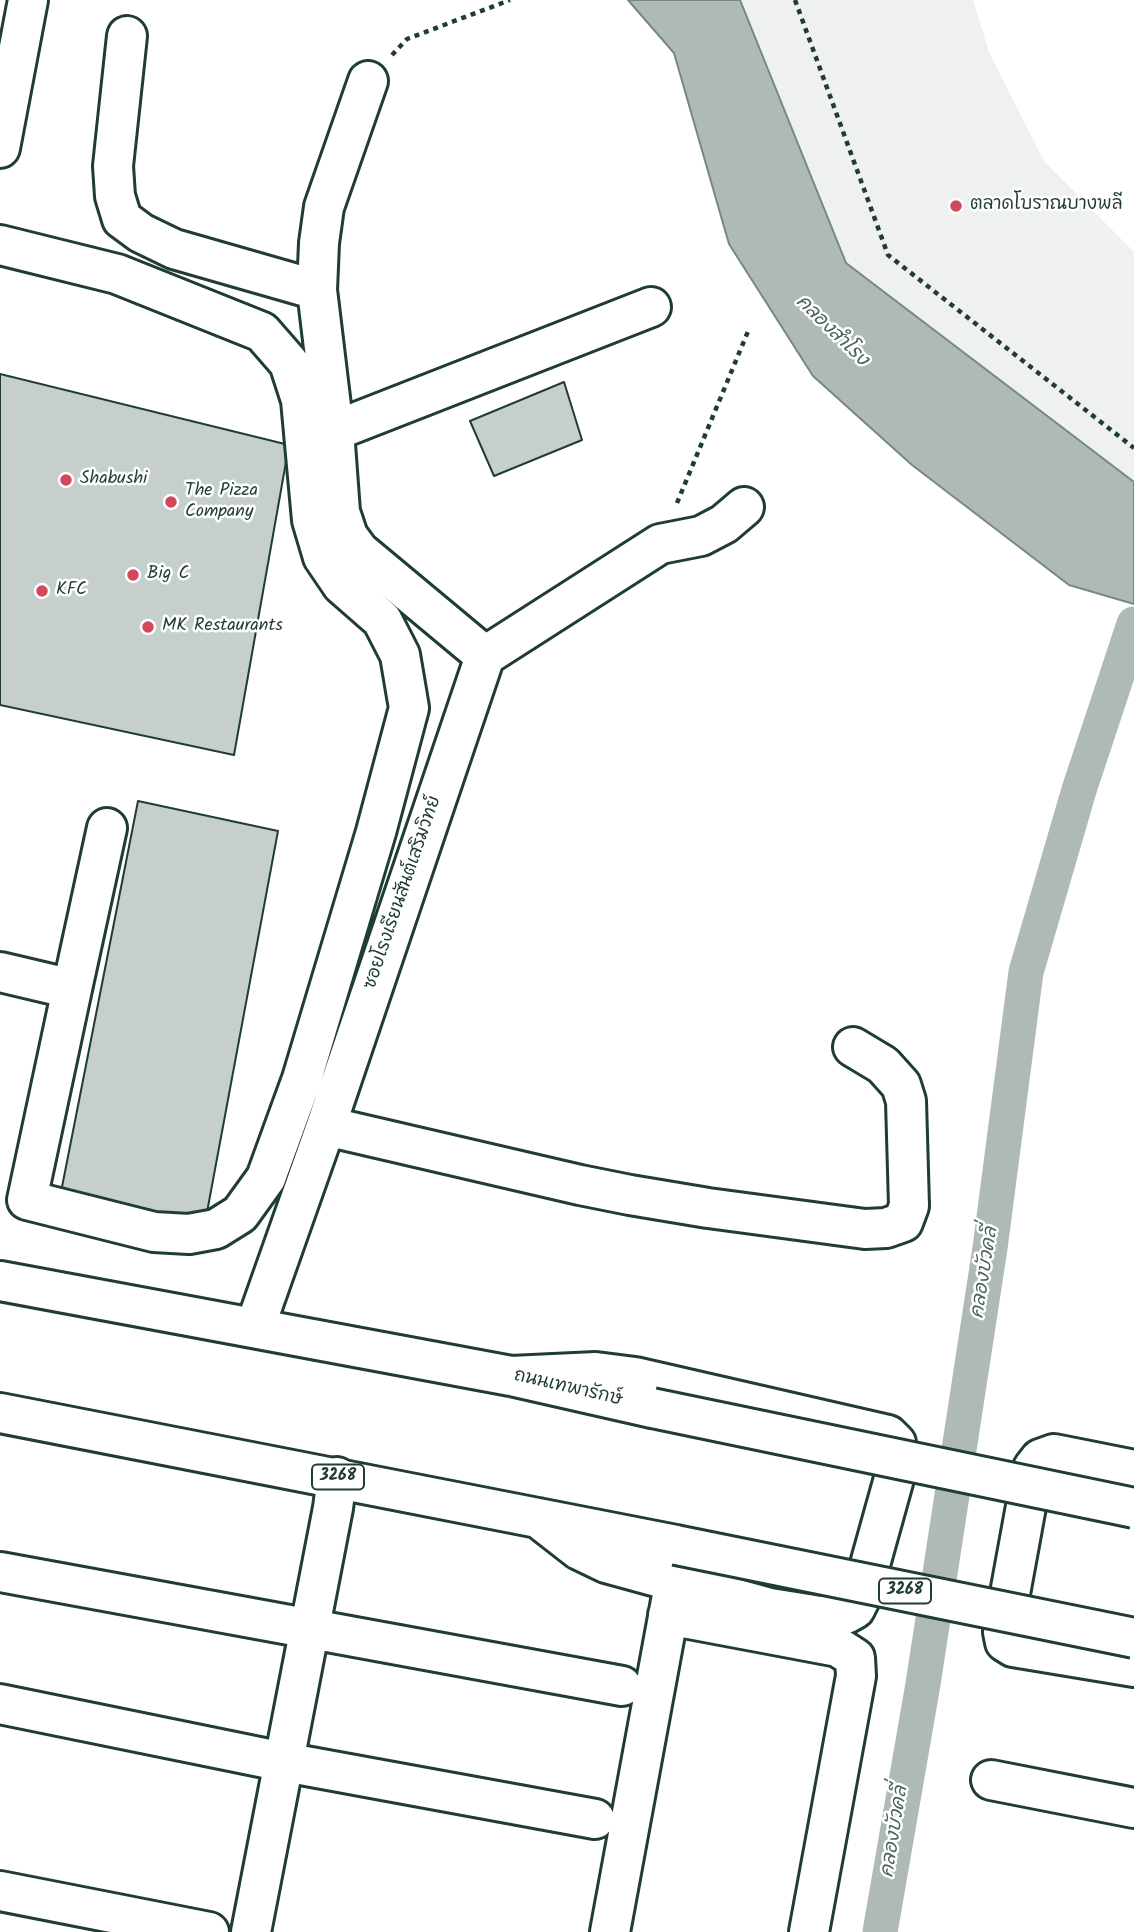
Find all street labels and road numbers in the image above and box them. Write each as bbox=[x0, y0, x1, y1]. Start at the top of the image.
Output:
street label: ซอยโรงเรียนสันต์เสริมวิทย์ bbox=[361, 794, 447, 992]
street label: ถนนเทพารักษ์ bbox=[511, 1366, 625, 1412]
road number: 3268 bbox=[312, 1464, 364, 1490]
road number: 3268 bbox=[879, 1578, 931, 1604]

